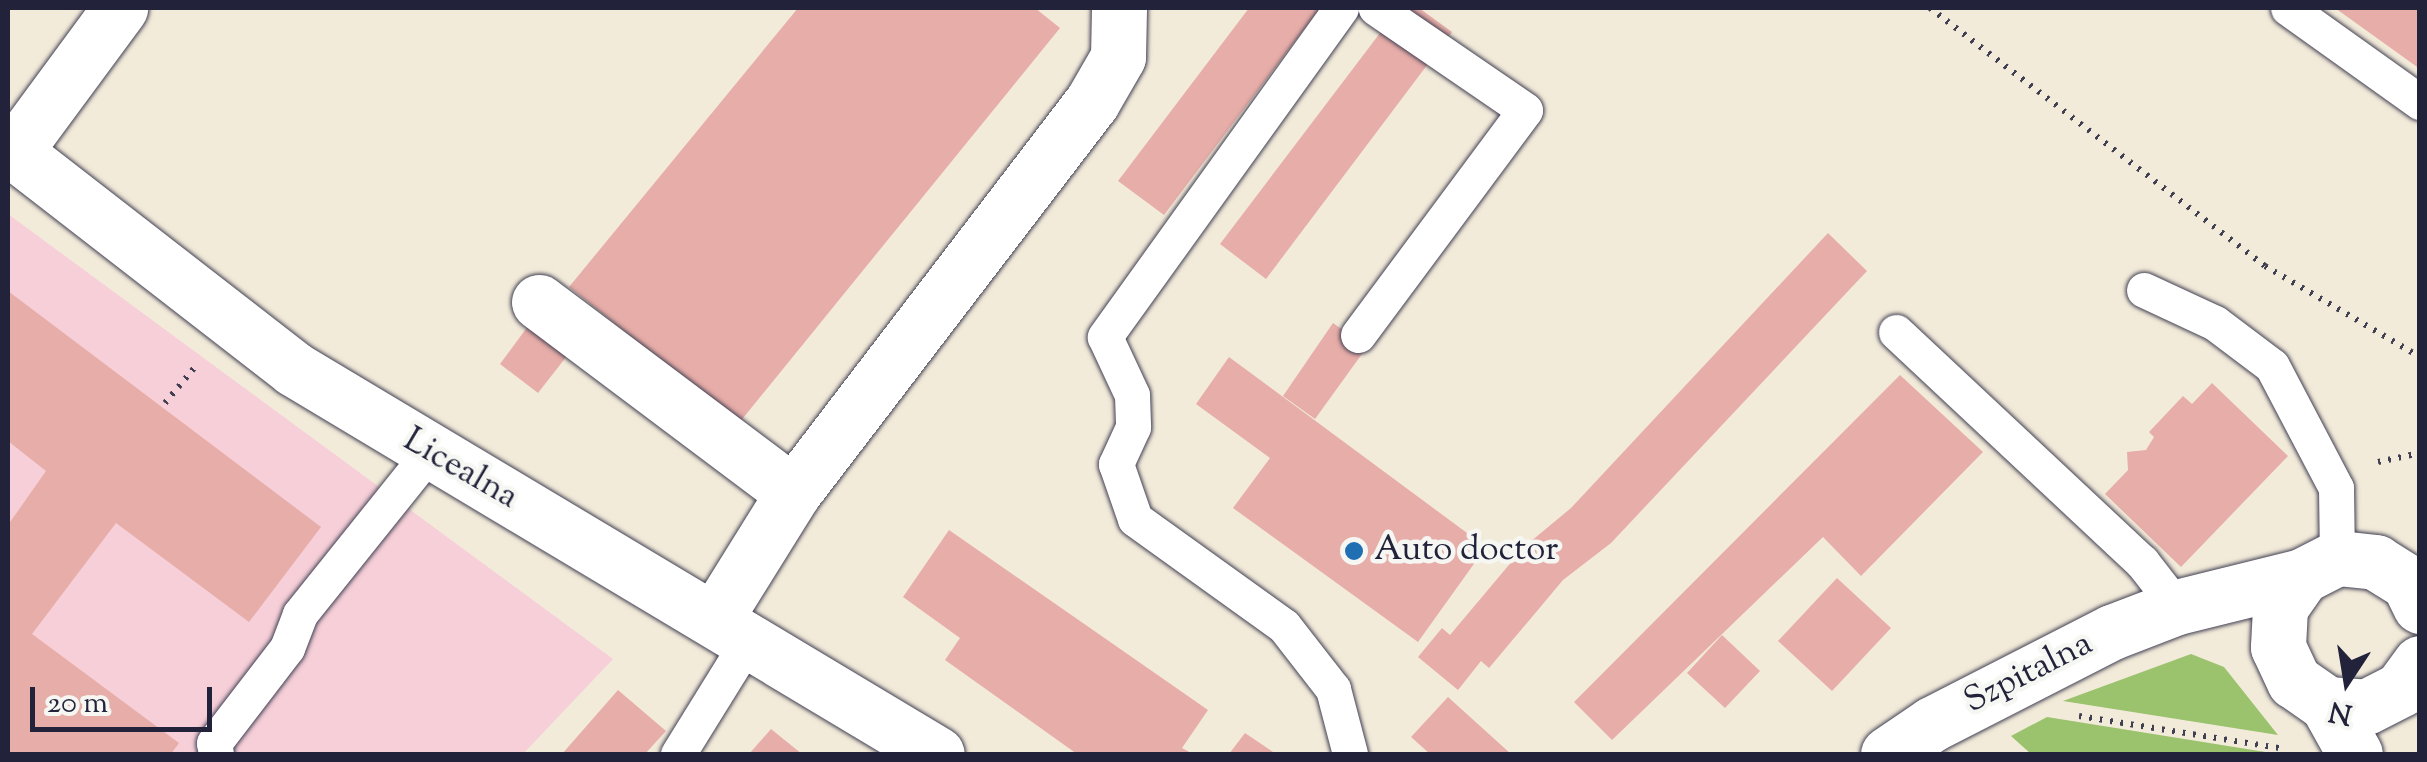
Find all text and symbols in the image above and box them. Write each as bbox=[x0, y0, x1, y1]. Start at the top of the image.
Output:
street label: Licealna bbox=[395, 420, 525, 520]
place label: Auto doctor bbox=[1374, 530, 1558, 572]
marker: Auto doctor bbox=[1343, 540, 1365, 562]
street label: Szpitalna bbox=[1958, 624, 2100, 724]
north arrow bbox=[2297, 632, 2397, 732]
scale bar bbox=[35, 667, 218, 729]
text: 20 m bbox=[47, 683, 108, 726]
text: N bbox=[2326, 689, 2356, 733]

